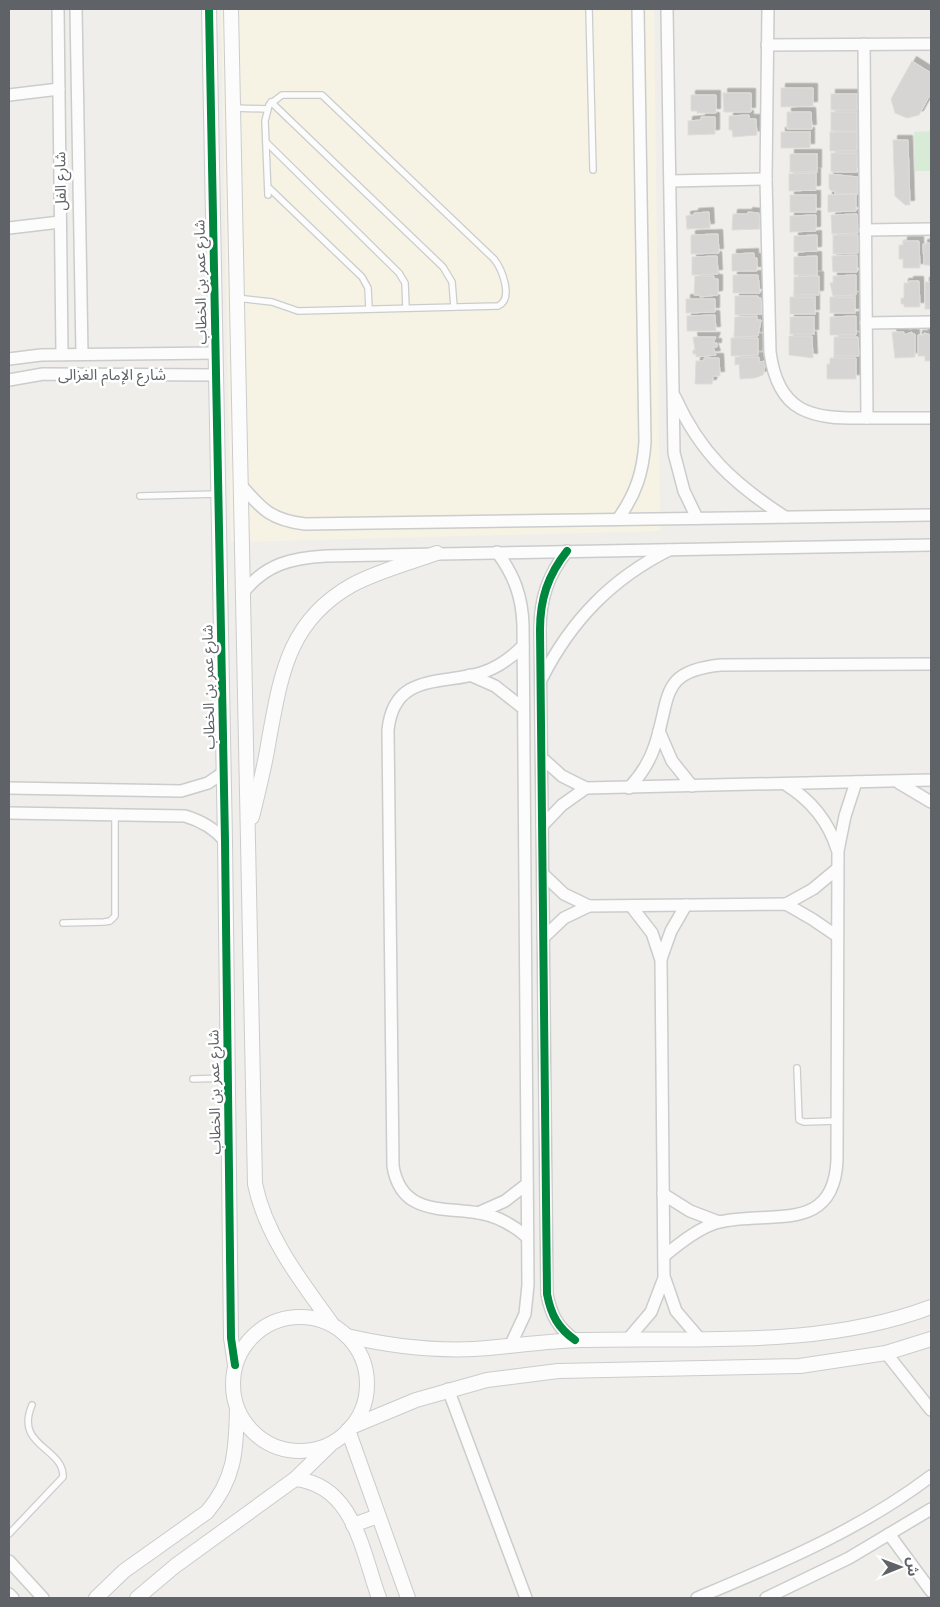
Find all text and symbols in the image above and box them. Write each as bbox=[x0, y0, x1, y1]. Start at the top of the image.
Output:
street label: شارع الفل bbox=[50, 151, 73, 211]
street label: شارع عمر بن الخطاب bbox=[189, 219, 214, 345]
street label: شارع الإمام الغزالى bbox=[58, 365, 166, 387]
street label: شارع عمر بن الخطاب bbox=[197, 624, 222, 750]
street label: شارع عمر بن الخطاب bbox=[203, 1029, 228, 1155]
north arrow bbox=[875, 1542, 925, 1592]
text: ش bbox=[904, 1557, 922, 1577]

